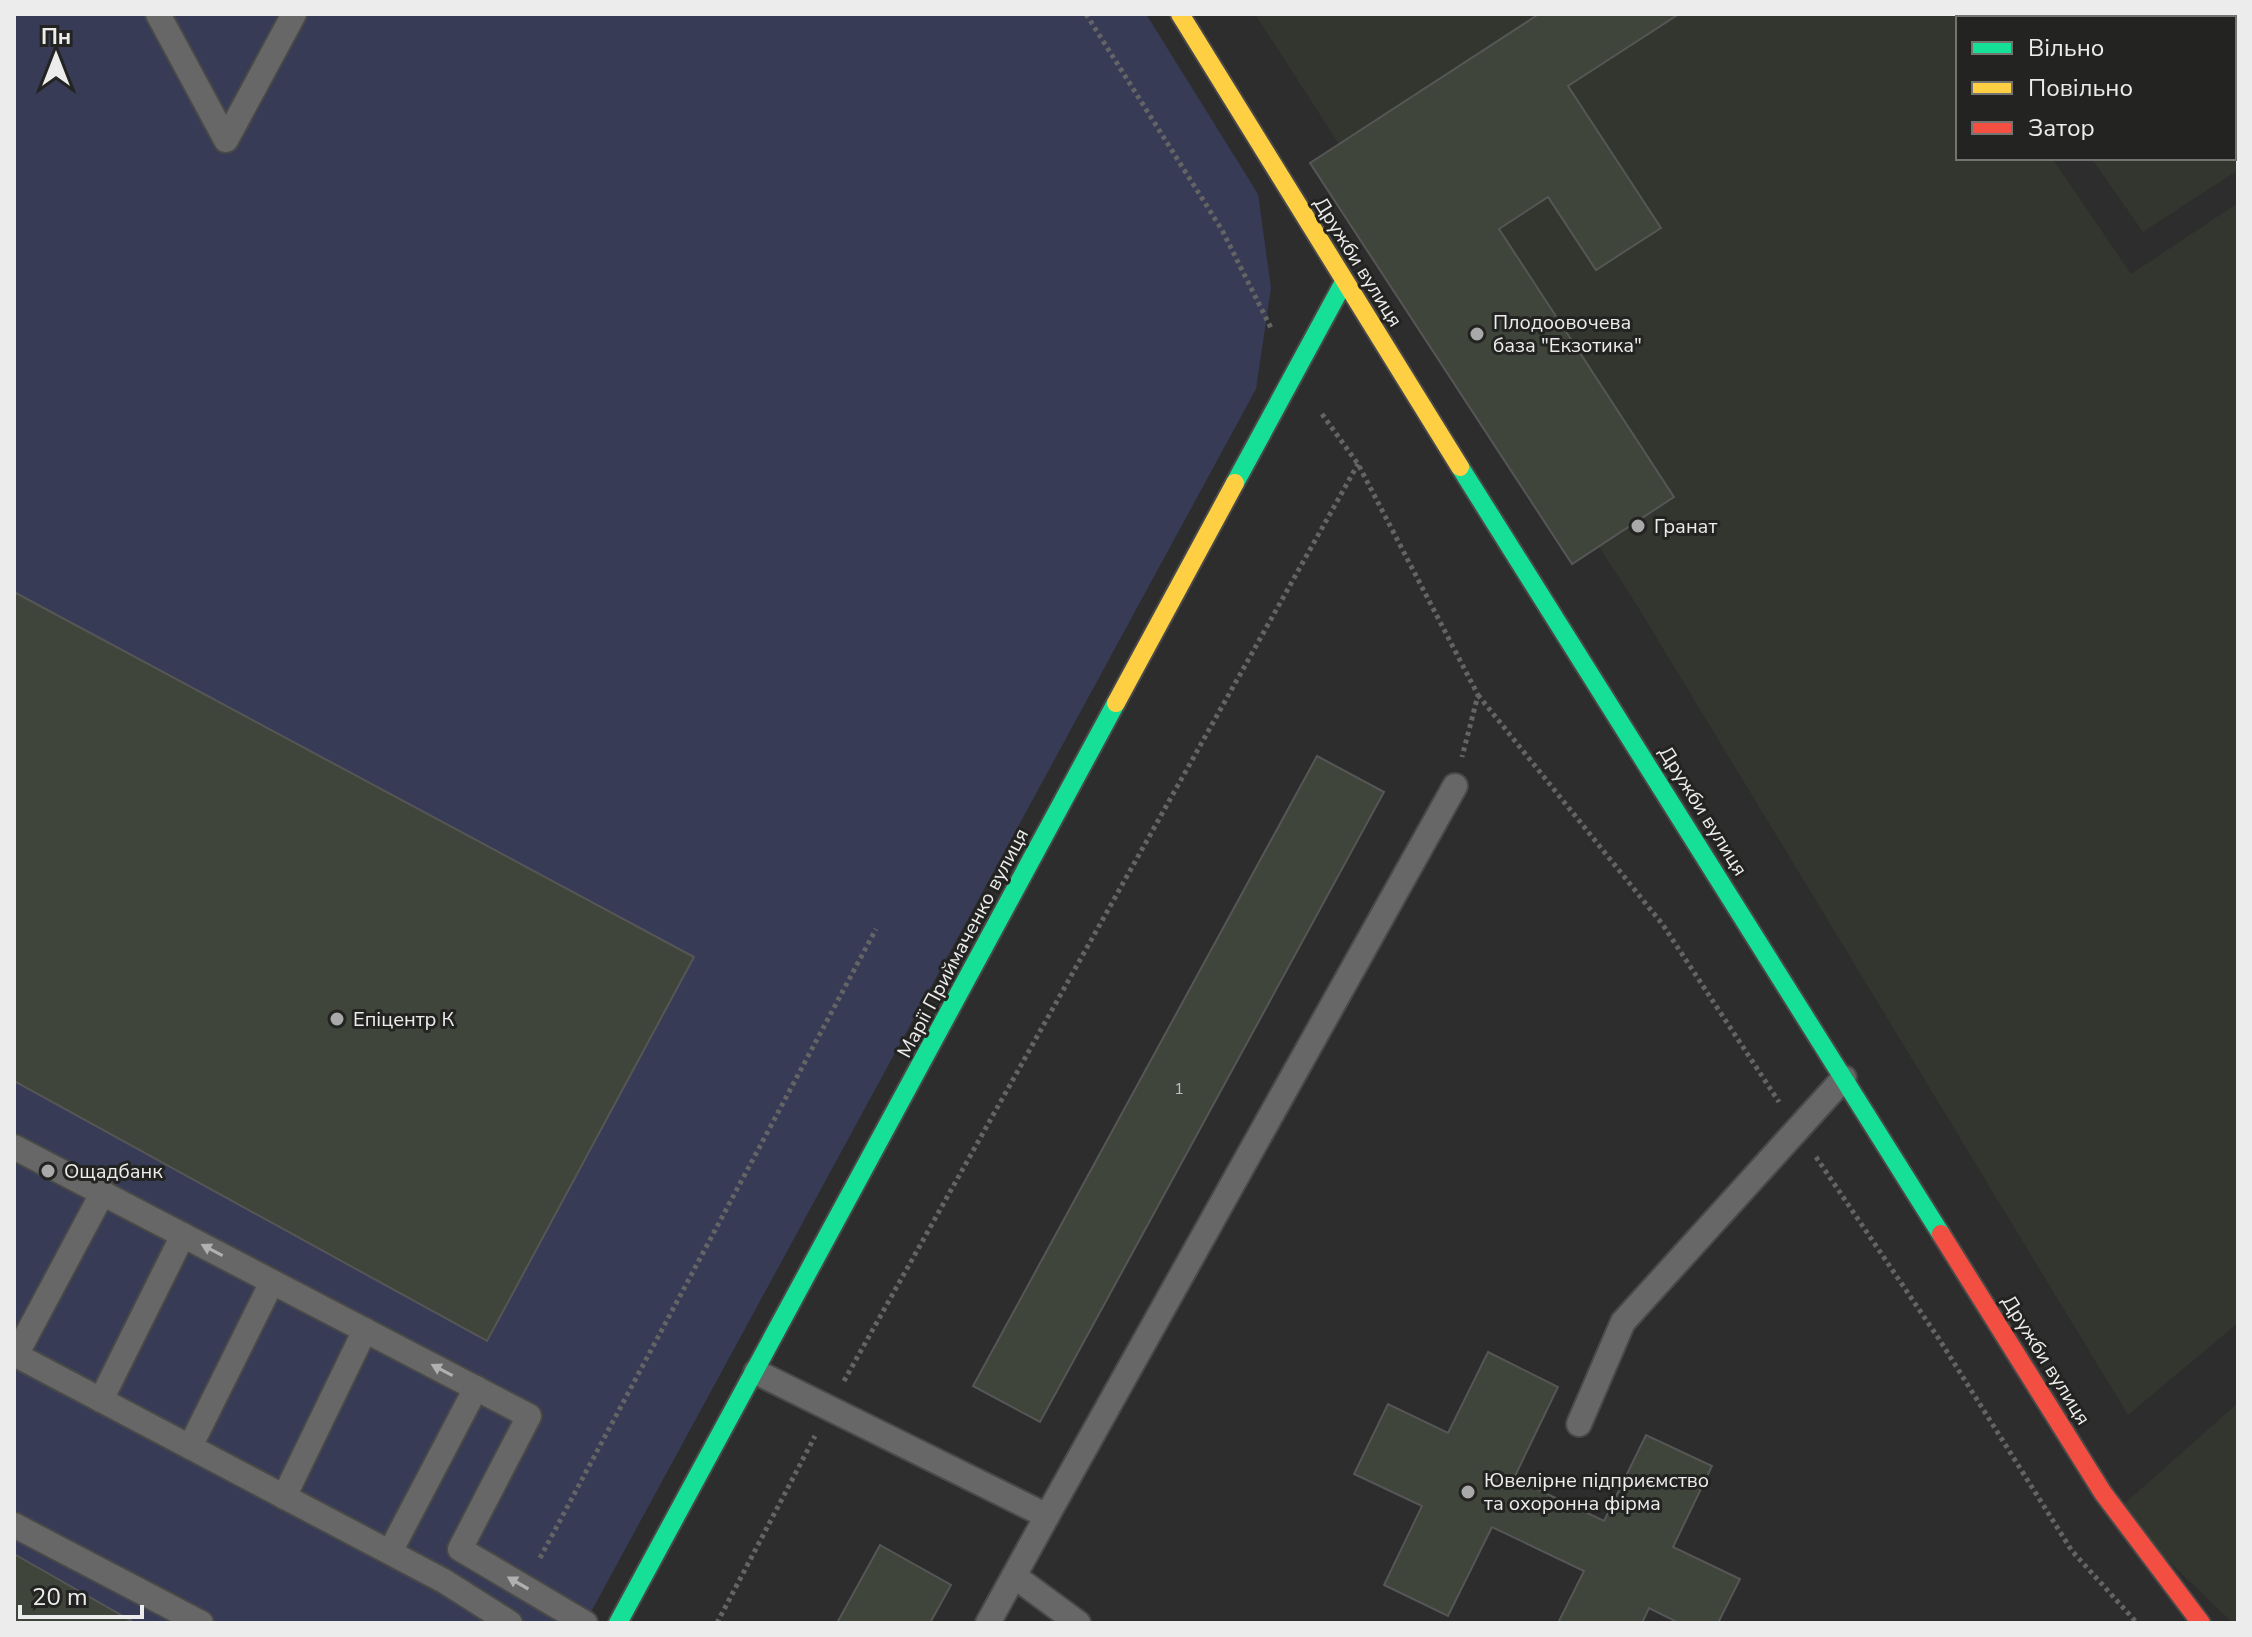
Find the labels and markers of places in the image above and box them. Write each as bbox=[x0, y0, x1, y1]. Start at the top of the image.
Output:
place label: Плодоовочева база "Екзотика" bbox=[1493, 309, 1642, 359]
marker: Плодоовочева база "Екзотика" bbox=[1468, 325, 1486, 343]
place label: Гранат bbox=[1654, 513, 1717, 540]
marker: Гранат bbox=[1629, 517, 1647, 535]
place label: Епіцентр К bbox=[353, 1006, 455, 1033]
marker: Епіцентр К bbox=[328, 1010, 346, 1028]
place label: Ощадбанк bbox=[64, 1158, 163, 1185]
marker: Ощадбанк bbox=[39, 1162, 57, 1180]
place label: Ювелірне підприємство та охоронна фірма bbox=[1484, 1467, 1709, 1517]
marker: Ювелірне підприємство та охоронна фірма bbox=[1459, 1483, 1477, 1501]

